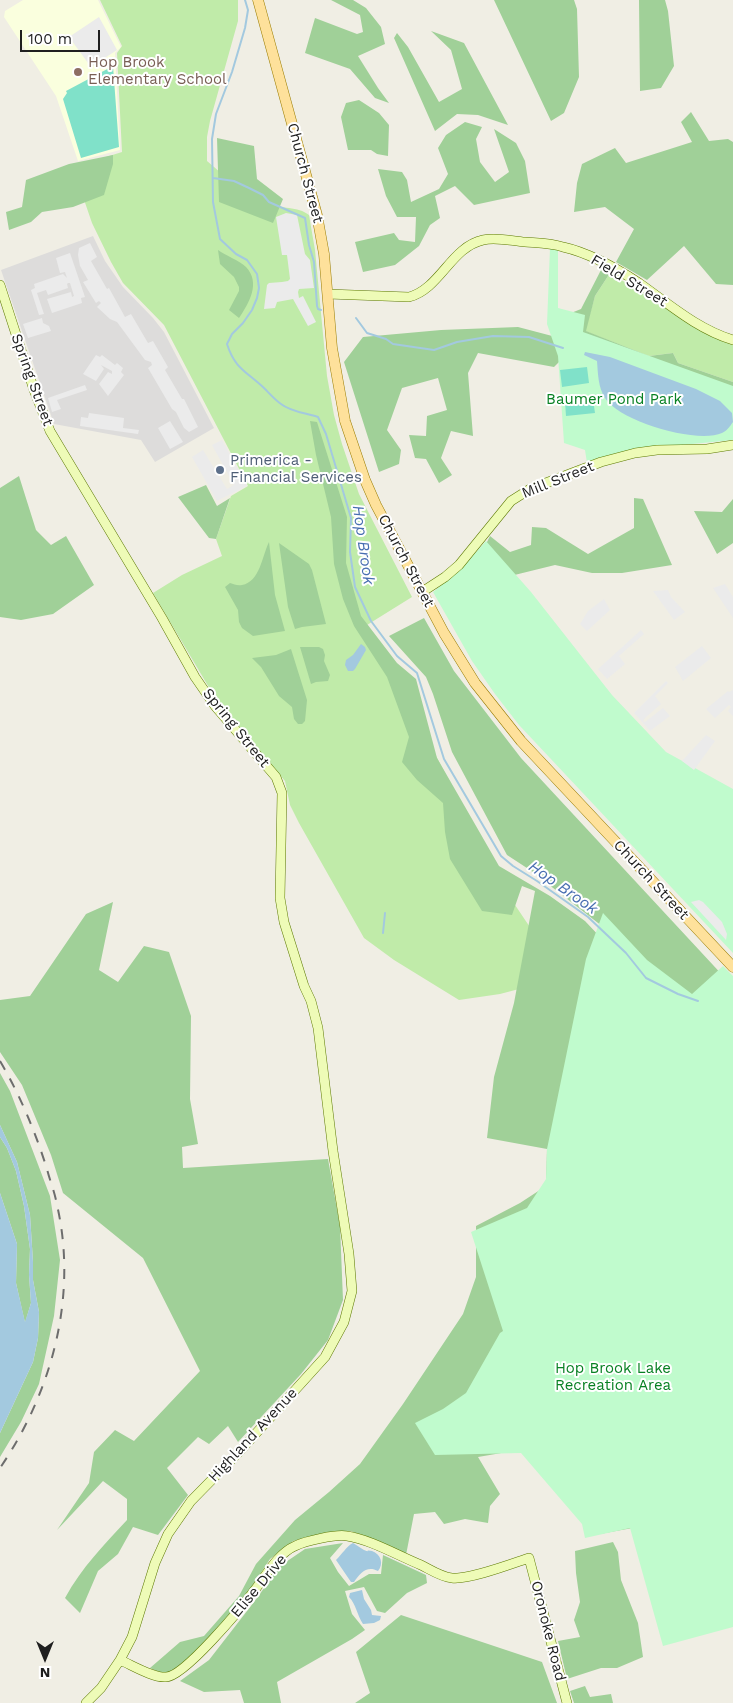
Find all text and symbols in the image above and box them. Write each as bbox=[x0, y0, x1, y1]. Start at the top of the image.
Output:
scale bar bbox=[22, 20, 102, 52]
text: 100 m bbox=[28, 30, 72, 48]
place label: Hop Brook Elementary School bbox=[88, 54, 227, 89]
marker: Hop Brook Elementary School bbox=[72, 66, 84, 78]
street label: Church Street bbox=[283, 121, 327, 225]
street label: Field Street bbox=[587, 251, 671, 311]
street label: Spring Street bbox=[7, 332, 57, 428]
park label: Baumer Pond Park bbox=[546, 391, 682, 409]
place label: Primerica - Financial Services bbox=[230, 452, 362, 487]
street label: Mill Street bbox=[519, 457, 597, 503]
marker: Primerica - Financial Services bbox=[214, 464, 226, 476]
water label: Hop Brook bbox=[348, 504, 378, 586]
street label: Church Street bbox=[374, 511, 438, 611]
street label: Spring Street bbox=[199, 685, 273, 771]
street label: Church Street bbox=[609, 836, 693, 924]
water label: Hop Brook bbox=[525, 857, 601, 919]
park label: Hop Brook Lake Recreation Area bbox=[555, 1360, 671, 1395]
street label: Highland Avenue bbox=[205, 1384, 301, 1486]
street label: Elise Drive bbox=[227, 1551, 291, 1621]
street label: Oronoke Road bbox=[527, 1579, 569, 1683]
north arrow bbox=[20, 1633, 70, 1683]
text: N bbox=[40, 1665, 50, 1681]

